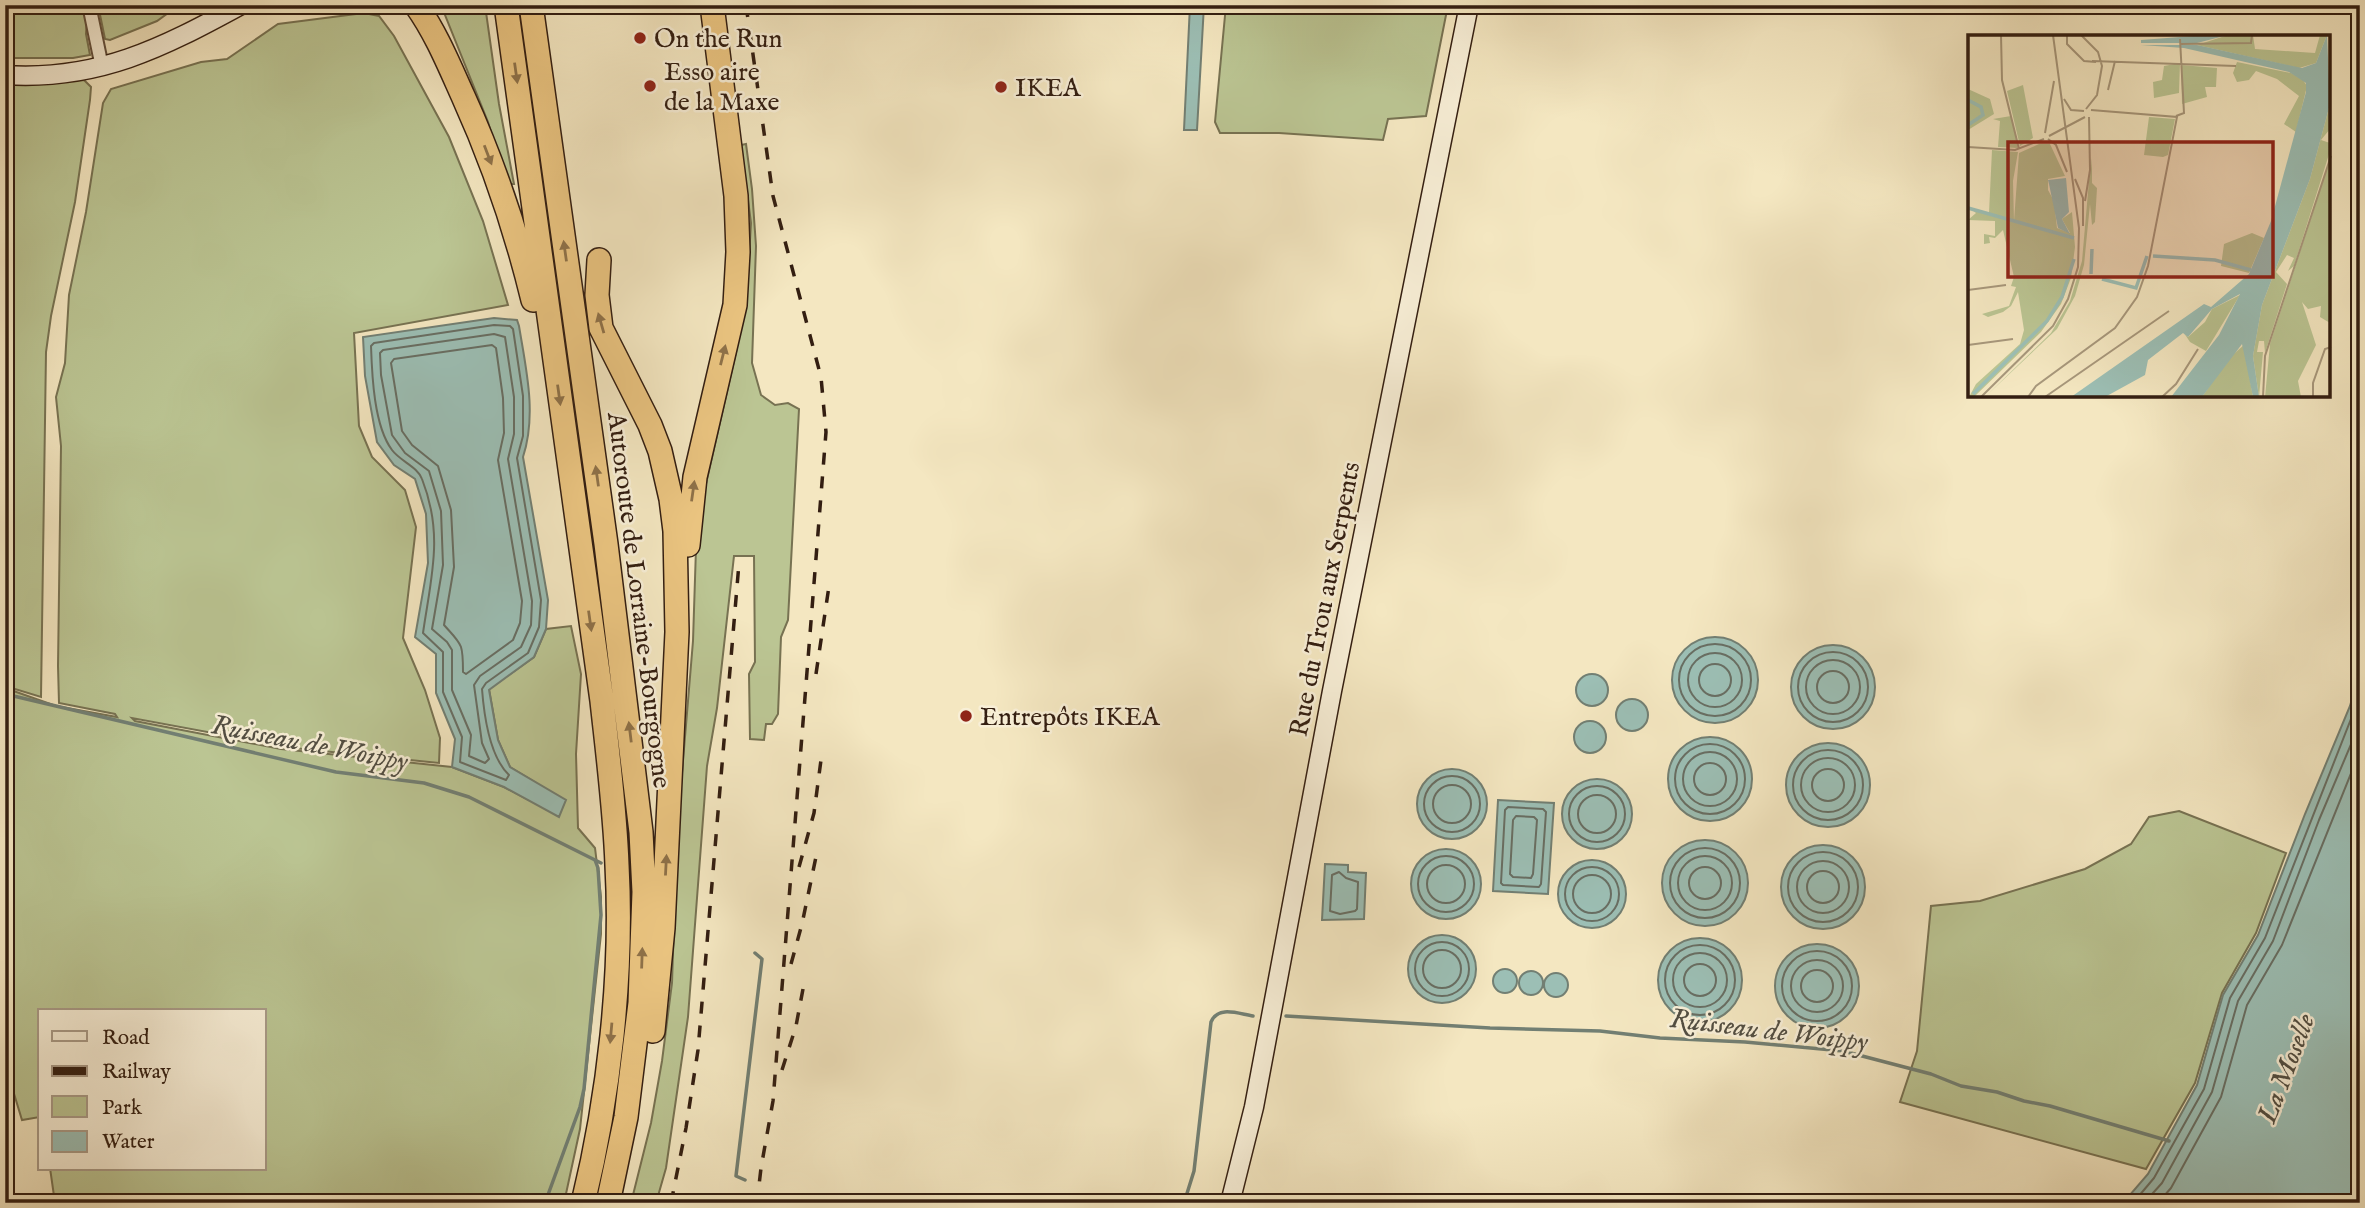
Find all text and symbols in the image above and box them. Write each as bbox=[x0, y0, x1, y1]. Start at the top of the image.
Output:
place label: On the Run bbox=[654, 23, 782, 56]
marker: On the Run bbox=[632, 30, 648, 46]
inset map bbox=[1968, 35, 2330, 397]
place label: Esso aire de la Maxe bbox=[664, 56, 780, 119]
one-way arrow bbox=[510, 62, 521, 84]
place label: IKEA bbox=[1015, 72, 1082, 105]
marker: Esso aire de la Maxe bbox=[642, 78, 658, 94]
marker: IKEA bbox=[993, 79, 1009, 95]
one-way arrow bbox=[483, 144, 494, 165]
one-way arrow bbox=[560, 240, 571, 262]
one-way arrow bbox=[595, 311, 606, 333]
one-way arrow bbox=[718, 344, 729, 366]
one-way arrow bbox=[554, 385, 565, 407]
street label: Autoroute de Lorraine-Bourgogne bbox=[599, 409, 678, 790]
street label: Rue du Trou aux Serpents bbox=[1283, 459, 1368, 739]
one-way arrow bbox=[591, 465, 602, 487]
one-way arrow bbox=[688, 480, 699, 502]
one-way arrow bbox=[585, 610, 596, 632]
place label: Entrepôts IKEA bbox=[980, 701, 1161, 734]
water label: Ruisseau de Woippy bbox=[208, 708, 411, 781]
marker: Entrepôts IKEA bbox=[958, 708, 974, 724]
one-way arrow bbox=[625, 720, 636, 742]
one-way arrow bbox=[661, 854, 672, 876]
one-way arrow bbox=[637, 947, 648, 969]
water label: Ruisseau de Woippy bbox=[1668, 1002, 1870, 1061]
legend bbox=[38, 1009, 266, 1170]
water label: La Moselle bbox=[2250, 1009, 2324, 1130]
one-way arrow bbox=[605, 1023, 616, 1045]
text: Road bbox=[102, 1025, 150, 1052]
text: Railway bbox=[102, 1059, 172, 1086]
text: Park bbox=[102, 1095, 143, 1122]
text: Water bbox=[102, 1129, 155, 1156]

